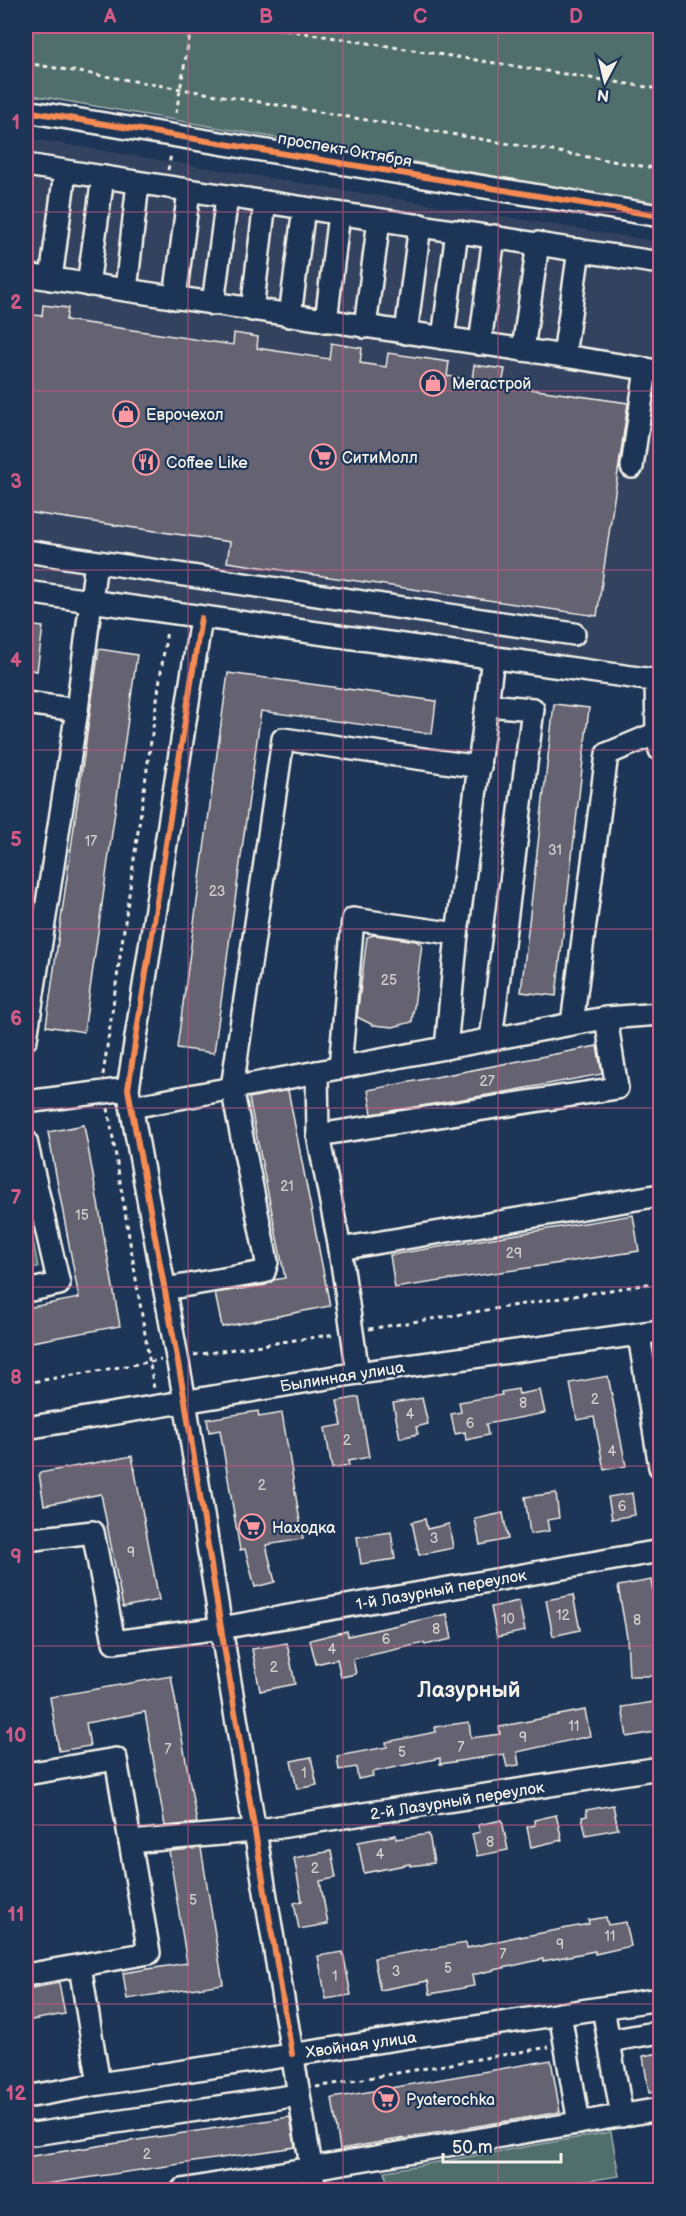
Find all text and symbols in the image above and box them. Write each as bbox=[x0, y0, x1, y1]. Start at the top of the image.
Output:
text: A bbox=[103, 5, 117, 29]
text: B bbox=[259, 5, 273, 29]
text: C bbox=[413, 5, 427, 29]
text: D bbox=[569, 5, 583, 29]
north arrow bbox=[575, 51, 635, 111]
text: N bbox=[596, 84, 610, 105]
text: 1 bbox=[12, 111, 20, 135]
street label: проспект Октября bbox=[276, 129, 413, 172]
text: 2 bbox=[10, 291, 22, 315]
shop icon: Мегастрой bbox=[418, 368, 448, 398]
place label: Мегастрой bbox=[452, 375, 531, 394]
shop icon: Еврочехол bbox=[111, 399, 141, 429]
place label: Еврочехол bbox=[146, 406, 224, 425]
supermarket icon: СитиМолл bbox=[308, 442, 338, 472]
restaurant icon: Coffee Like bbox=[131, 447, 161, 477]
place label: СитиМолл bbox=[342, 449, 418, 468]
place label: Coffee Like bbox=[166, 454, 248, 473]
text: 3 bbox=[10, 470, 22, 494]
text: 4 bbox=[10, 649, 22, 673]
text: 5 bbox=[10, 828, 22, 852]
house number: 17 bbox=[85, 833, 97, 850]
house number: 31 bbox=[548, 842, 562, 859]
house number: 23 bbox=[209, 883, 225, 900]
house number: 25 bbox=[381, 972, 397, 989]
text: 6 bbox=[10, 1007, 22, 1031]
house number: 27 bbox=[479, 1073, 495, 1090]
house number: 21 bbox=[280, 1178, 294, 1195]
text: 7 bbox=[10, 1186, 22, 1210]
house number: 15 bbox=[75, 1207, 89, 1224]
house number: 29 bbox=[506, 1245, 522, 1262]
street label: Былинная улица bbox=[279, 1358, 406, 1397]
text: 8 bbox=[10, 1366, 22, 1390]
house number: 2 bbox=[591, 1391, 600, 1408]
house number: 8 bbox=[519, 1395, 527, 1412]
house number: 4 bbox=[406, 1406, 415, 1423]
house number: 6 bbox=[466, 1415, 475, 1432]
house number: 2 bbox=[343, 1432, 352, 1449]
house number: 4 bbox=[608, 1443, 617, 1460]
house number: 2 bbox=[258, 1477, 267, 1494]
house number: 6 bbox=[618, 1498, 627, 1515]
supermarket icon: Находка bbox=[237, 1512, 267, 1542]
place label: Находка bbox=[272, 1519, 336, 1538]
house number: 3 bbox=[430, 1530, 438, 1547]
house number: 9 bbox=[127, 1544, 135, 1561]
text: 9 bbox=[10, 1545, 22, 1569]
street label: 1-й Лазурный переулок bbox=[355, 1566, 528, 1615]
house number: 12 bbox=[556, 1607, 571, 1624]
house number: 10 bbox=[501, 1611, 515, 1628]
house number: 8 bbox=[633, 1612, 641, 1629]
house number: 8 bbox=[432, 1621, 440, 1638]
house number: 6 bbox=[382, 1631, 391, 1648]
house number: 4 bbox=[328, 1641, 337, 1658]
house number: 2 bbox=[270, 1659, 279, 1676]
district label: Лазурный bbox=[417, 1677, 520, 1704]
house number: 11 bbox=[569, 1718, 579, 1735]
text: 10 bbox=[6, 1724, 26, 1748]
house number: 9 bbox=[519, 1729, 527, 1746]
house number: 7 bbox=[458, 1739, 465, 1756]
house number: 7 bbox=[165, 1741, 172, 1758]
house number: 5 bbox=[398, 1744, 406, 1761]
house number: 1 bbox=[301, 1765, 307, 1782]
street label: 2-й Лазурный переулок bbox=[369, 1778, 546, 1825]
house number: 8 bbox=[486, 1834, 494, 1851]
house number: 4 bbox=[376, 1846, 385, 1863]
house number: 2 bbox=[311, 1860, 320, 1877]
house number: 5 bbox=[189, 1892, 197, 1909]
text: 11 bbox=[8, 1903, 24, 1927]
house number: 11 bbox=[605, 1928, 615, 1945]
house number: 9 bbox=[556, 1936, 564, 1953]
house number: 7 bbox=[500, 1946, 507, 1963]
house number: 5 bbox=[444, 1960, 452, 1977]
house number: 3 bbox=[392, 1963, 400, 1980]
house number: 1 bbox=[332, 1968, 338, 1985]
street label: Хвойная улица bbox=[305, 2028, 418, 2063]
text: 12 bbox=[6, 2082, 26, 2106]
supermarket icon: Pyaterochka bbox=[371, 2084, 401, 2114]
place label: Pyaterochka bbox=[406, 2091, 495, 2110]
scale bar bbox=[443, 2126, 562, 2164]
text: 50 m bbox=[452, 2137, 493, 2158]
house number: 2 bbox=[143, 2146, 152, 2163]

